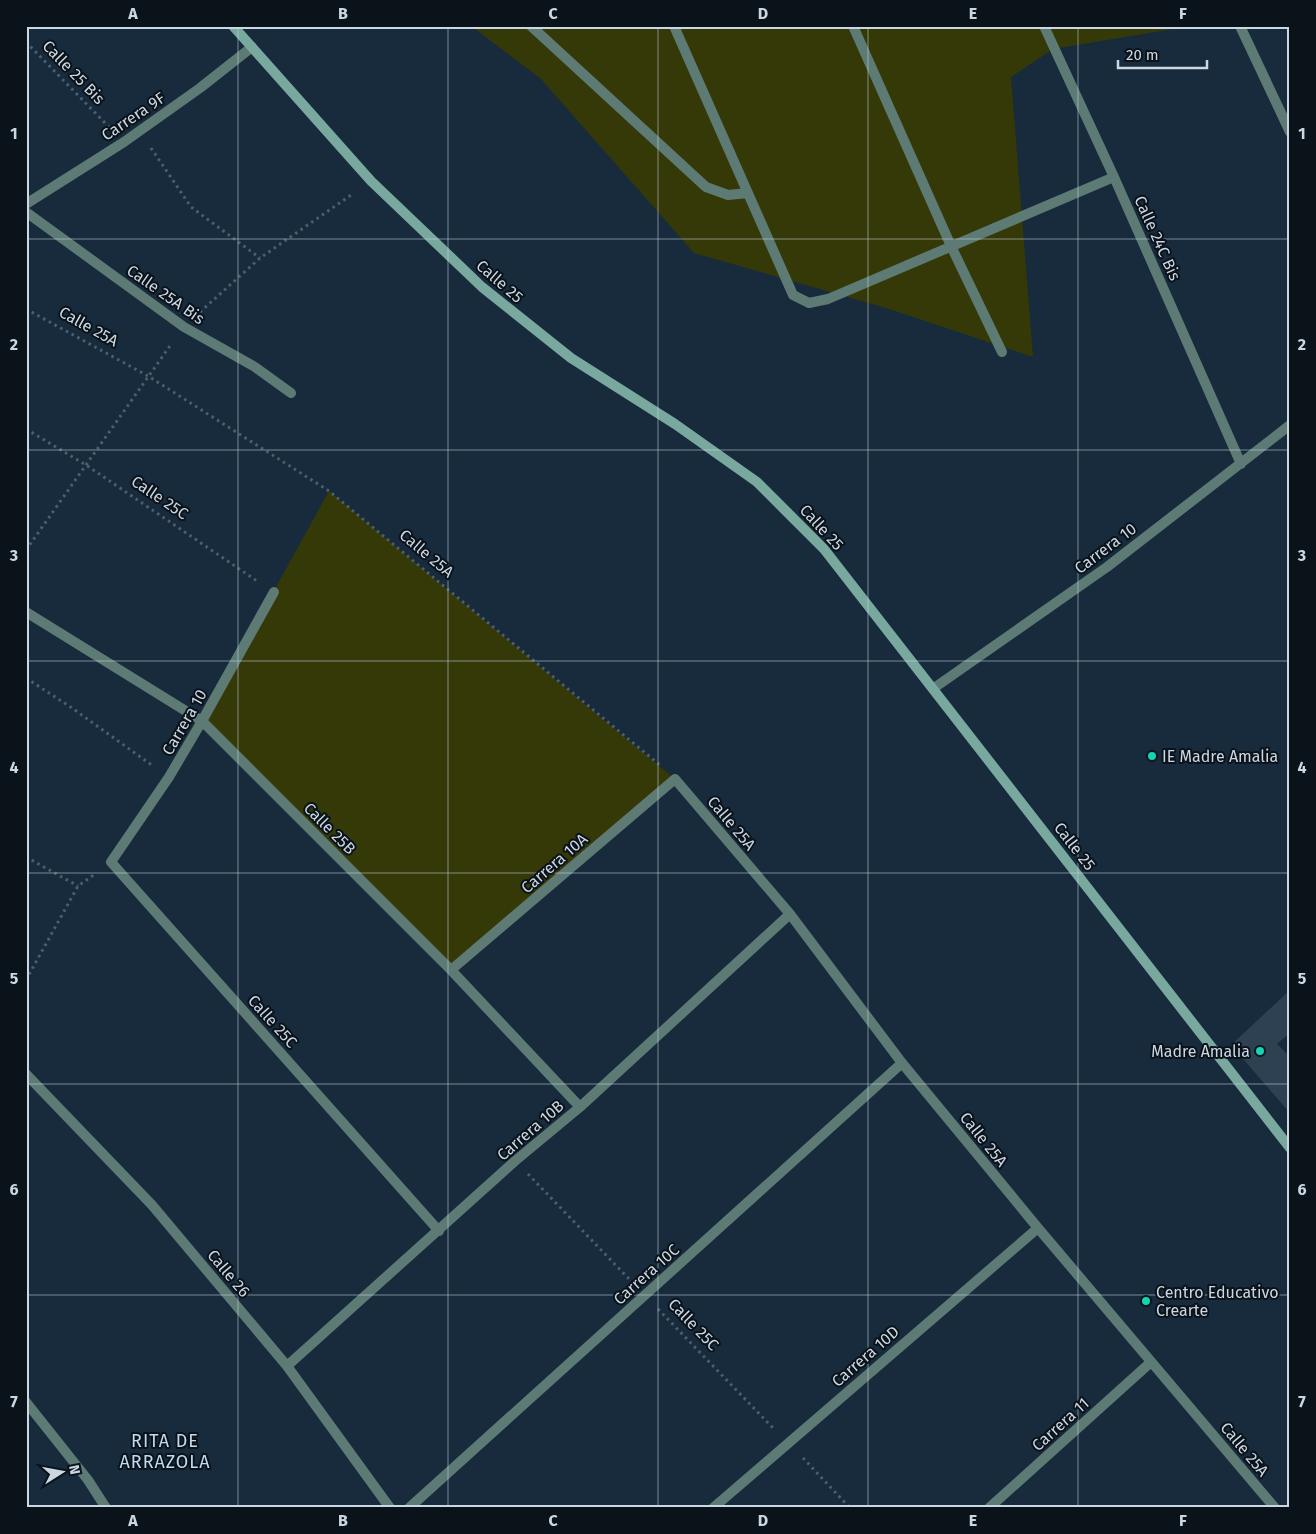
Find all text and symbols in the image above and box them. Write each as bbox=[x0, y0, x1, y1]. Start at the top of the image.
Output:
text: A bbox=[127, 4, 138, 23]
text: B bbox=[338, 4, 348, 23]
text: C bbox=[548, 4, 558, 23]
text: D bbox=[758, 4, 768, 23]
text: E bbox=[969, 4, 977, 23]
text: F bbox=[1179, 4, 1187, 23]
street label: Calle 25 Bis bbox=[38, 36, 109, 108]
scale bar bbox=[1118, 38, 1207, 70]
text: 20 m bbox=[1126, 46, 1159, 64]
street label: Carrera 9F bbox=[98, 88, 169, 145]
text: 1 bbox=[10, 124, 18, 143]
text: 1 bbox=[1298, 124, 1306, 143]
street label: Calle 24C Bis bbox=[1130, 193, 1185, 283]
street label: Calle 25 bbox=[472, 256, 527, 307]
street label: Calle 25A Bis bbox=[123, 261, 208, 328]
street label: Calle 25A bbox=[56, 302, 122, 351]
text: 2 bbox=[10, 335, 18, 354]
text: 2 bbox=[1298, 335, 1306, 354]
street label: Calle 25C bbox=[128, 472, 192, 523]
street label: Calle 25 bbox=[796, 501, 848, 554]
street label: Carrera 10 bbox=[1071, 519, 1140, 578]
street label: Calle 25A bbox=[396, 525, 458, 582]
text: 3 bbox=[9, 546, 18, 565]
text: 3 bbox=[1297, 546, 1306, 565]
street label: Carrera 10 bbox=[158, 686, 211, 758]
place label: IE Madre Amalia bbox=[1162, 747, 1278, 766]
marker: IE Madre Amalia bbox=[1146, 750, 1158, 762]
text: 4 bbox=[9, 758, 19, 777]
text: 4 bbox=[1297, 758, 1307, 777]
street label: Calle 25A bbox=[704, 792, 760, 855]
street label: Calle 25B bbox=[300, 799, 360, 858]
street label: Calle 25 bbox=[1050, 819, 1099, 874]
street label: Carrera 10A bbox=[517, 829, 592, 897]
text: 5 bbox=[10, 969, 19, 988]
text: 5 bbox=[1298, 969, 1307, 988]
street label: Calle 25C bbox=[244, 991, 301, 1052]
place label: Madre Amalia bbox=[1151, 1042, 1250, 1061]
marker: Madre Amalia bbox=[1254, 1045, 1266, 1057]
street label: Carrera 10B bbox=[493, 1096, 568, 1165]
street label: Calle 25A bbox=[956, 1108, 1012, 1171]
text: 6 bbox=[9, 1180, 19, 1199]
text: 6 bbox=[1297, 1180, 1307, 1199]
street label: Carrera 10C bbox=[610, 1240, 683, 1309]
street label: Calle 26 bbox=[203, 1246, 254, 1301]
place label: Centro Educativo Crearte bbox=[1156, 1283, 1279, 1320]
street label: Calle 25C bbox=[664, 1295, 723, 1354]
marker: Centro Educativo Crearte bbox=[1140, 1295, 1152, 1307]
street label: Carrera 10D bbox=[828, 1322, 903, 1391]
text: 7 bbox=[10, 1392, 18, 1411]
text: 7 bbox=[1298, 1392, 1306, 1411]
street label: Carrera 11 bbox=[1028, 1394, 1093, 1455]
street label: Calle 25A bbox=[1217, 1418, 1273, 1481]
district label: RITA DE ARRAZOLA bbox=[119, 1430, 211, 1473]
north arrow bbox=[38, 1446, 88, 1496]
text: N bbox=[65, 1463, 84, 1476]
text: A bbox=[127, 1511, 138, 1530]
text: B bbox=[338, 1511, 348, 1530]
text: C bbox=[548, 1511, 558, 1530]
text: D bbox=[758, 1511, 768, 1530]
text: E bbox=[969, 1511, 977, 1530]
text: F bbox=[1179, 1511, 1187, 1530]

